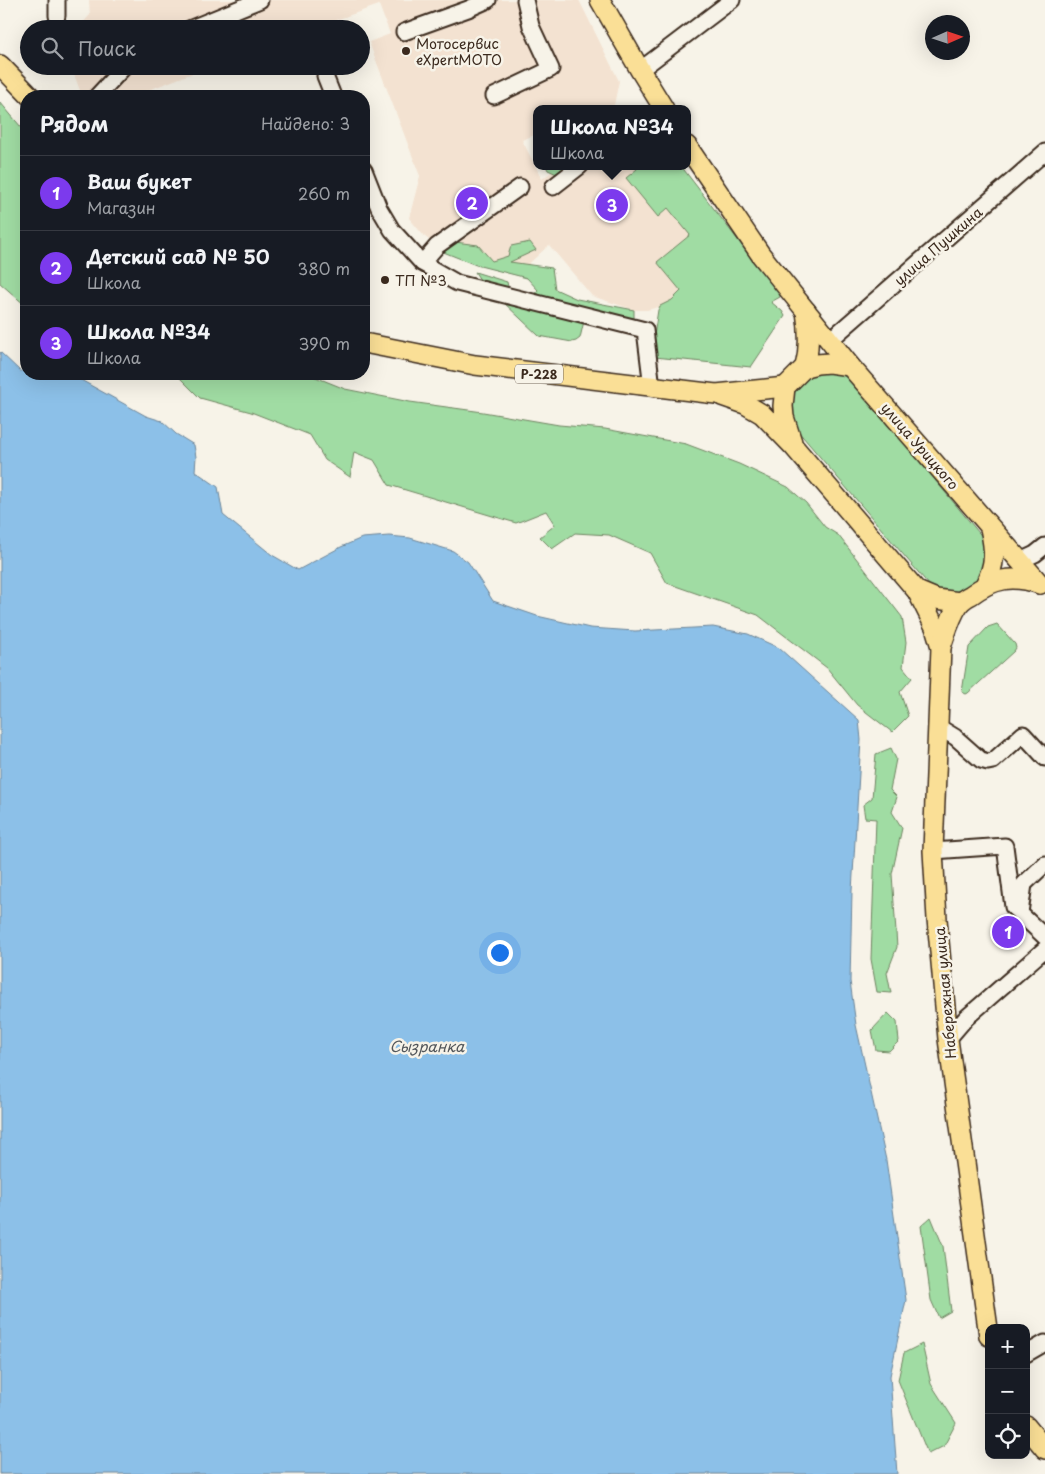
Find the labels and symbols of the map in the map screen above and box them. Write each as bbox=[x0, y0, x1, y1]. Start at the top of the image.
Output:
north arrow bbox=[925, 15, 970, 60]
place label: Мотосервис eXpertMOTO bbox=[416, 33, 502, 70]
marker: Мотосервис eXpertMOTO bbox=[400, 45, 412, 57]
pin: 2 bbox=[456, 184, 488, 222]
pin: 3 bbox=[596, 186, 628, 224]
street label: улица Пушкина bbox=[889, 202, 987, 290]
place label: ТП №3 bbox=[395, 270, 447, 291]
marker: ТП №3 bbox=[379, 274, 391, 286]
road number: Р-228 bbox=[515, 364, 563, 384]
street label: улица Урицкого bbox=[876, 398, 964, 494]
pin: 1 bbox=[992, 913, 1024, 951]
street label: Набережная улица bbox=[929, 926, 961, 1060]
your location bbox=[487, 940, 513, 966]
water label: Сызранка bbox=[390, 1034, 465, 1057]

